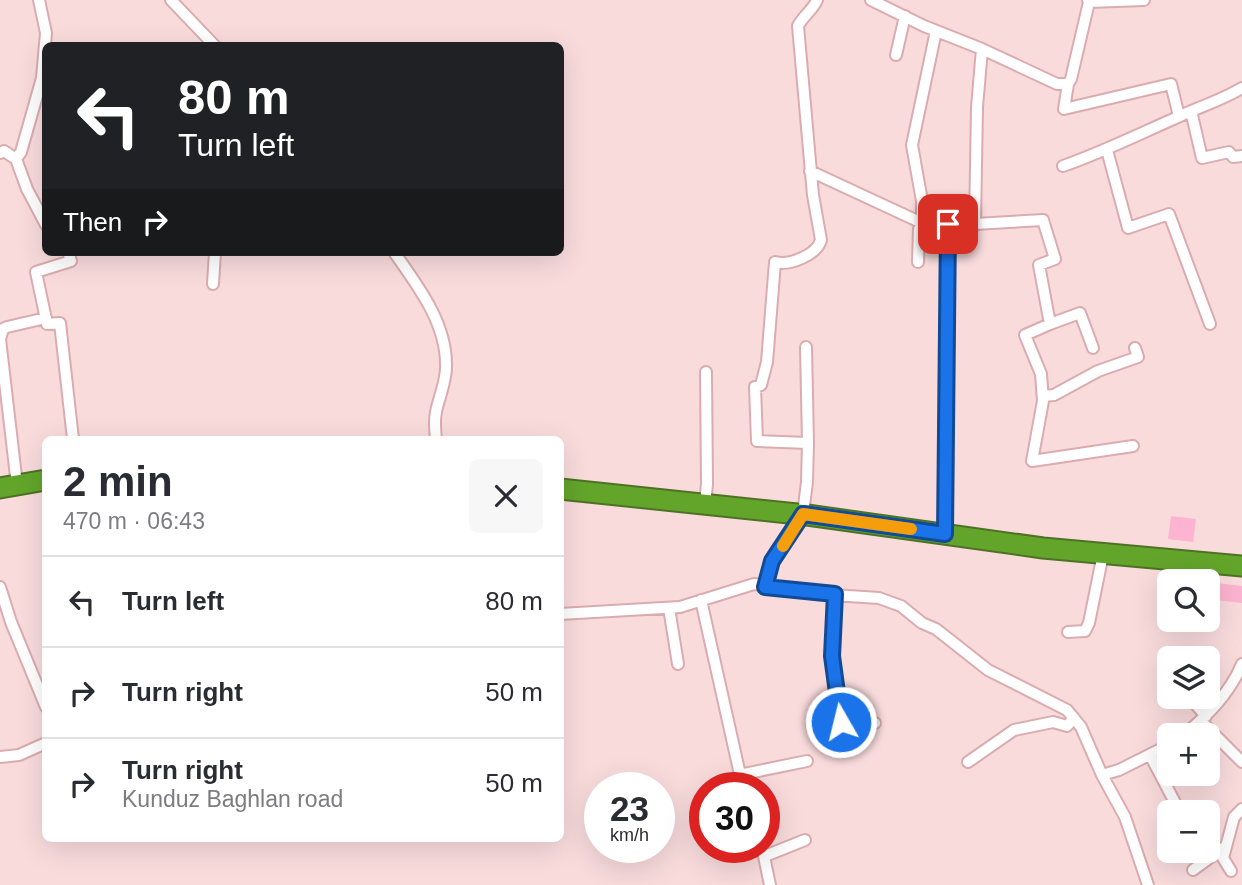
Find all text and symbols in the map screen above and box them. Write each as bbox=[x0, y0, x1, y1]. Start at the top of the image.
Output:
icon: left bbox=[63, 70, 154, 161]
text: 80 m bbox=[178, 70, 290, 124]
text: Turn left bbox=[178, 127, 294, 163]
pin bbox=[918, 194, 978, 254]
icon: right bbox=[136, 203, 174, 241]
icon: arrive bbox=[929, 205, 967, 243]
text: Then bbox=[63, 207, 122, 237]
text: 2 min bbox=[63, 458, 173, 505]
button: close bbox=[469, 459, 543, 533]
text: 470 m · 06:43 bbox=[63, 508, 205, 534]
map controls bbox=[1157, 569, 1220, 863]
button: search bbox=[1157, 569, 1220, 632]
icon: left bbox=[63, 583, 101, 621]
text: Turn left bbox=[122, 586, 224, 616]
text: 80 m bbox=[485, 586, 543, 616]
button: layers bbox=[1157, 646, 1220, 709]
icon: right bbox=[63, 674, 101, 712]
text: Turn right bbox=[122, 677, 243, 707]
text: 50 m bbox=[485, 677, 543, 707]
position arrow bbox=[804, 685, 878, 759]
button: + bbox=[1157, 723, 1220, 786]
text: Turn right bbox=[122, 755, 243, 785]
icon: right bbox=[63, 765, 101, 803]
text: 50 m bbox=[485, 768, 543, 798]
speed limit sign: 30 bbox=[689, 772, 780, 863]
text: Kunduz Baghlan road bbox=[122, 786, 343, 812]
text: 23 bbox=[610, 789, 649, 828]
button: − bbox=[1157, 800, 1220, 863]
text: km/h bbox=[610, 825, 649, 845]

